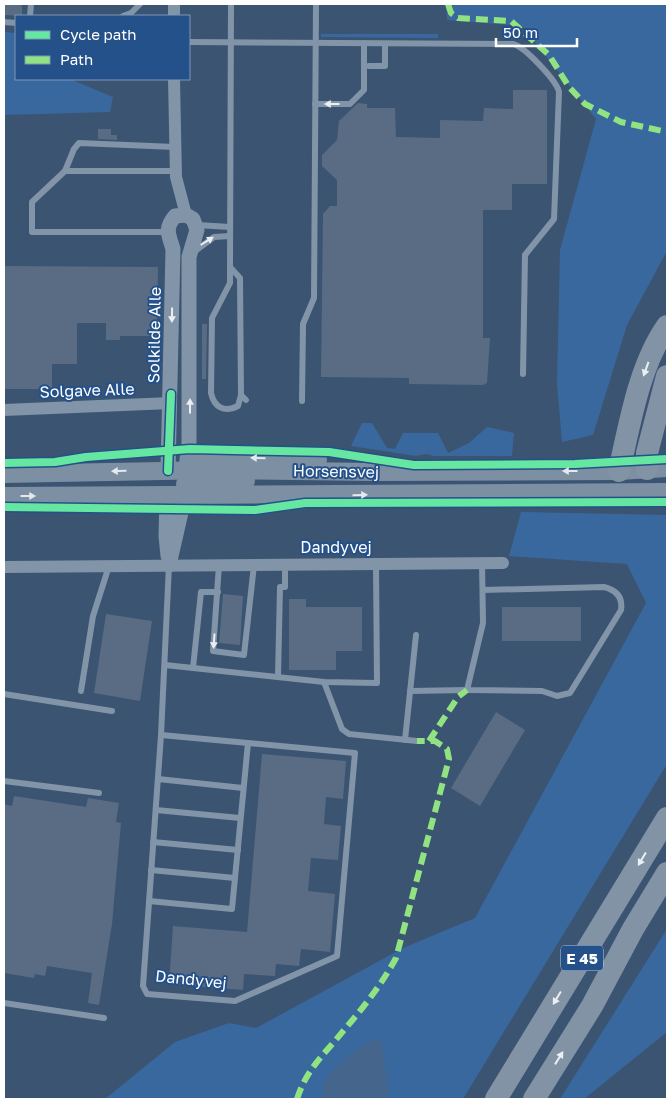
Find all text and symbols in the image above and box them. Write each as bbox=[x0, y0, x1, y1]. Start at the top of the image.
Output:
legend bbox=[15, 15, 190, 80]
scale bar bbox=[496, 15, 577, 47]
text: 50 m bbox=[503, 23, 538, 41]
text: Cycle path bbox=[60, 25, 136, 43]
text: Path bbox=[60, 50, 93, 68]
one-way arrow bbox=[324, 100, 340, 108]
one-way arrow bbox=[201, 237, 214, 246]
street label: Solkilde Alle bbox=[143, 287, 165, 383]
one-way arrow bbox=[168, 307, 176, 323]
one-way arrow bbox=[642, 362, 649, 377]
street label: Solgave Alle bbox=[39, 378, 135, 402]
one-way arrow bbox=[186, 398, 194, 414]
one-way arrow bbox=[250, 453, 266, 461]
street label: Horsensvej bbox=[293, 460, 379, 482]
one-way arrow bbox=[111, 467, 127, 475]
one-way arrow bbox=[562, 467, 578, 475]
one-way arrow bbox=[353, 491, 369, 499]
one-way arrow bbox=[20, 492, 36, 500]
street label: Dandyvej bbox=[300, 537, 372, 557]
one-way arrow bbox=[210, 633, 218, 649]
one-way arrow bbox=[637, 853, 646, 866]
road number: E 45 bbox=[561, 946, 603, 970]
street label: Dandyvej bbox=[154, 965, 228, 993]
one-way arrow bbox=[553, 991, 562, 1005]
one-way arrow bbox=[555, 1051, 564, 1065]

